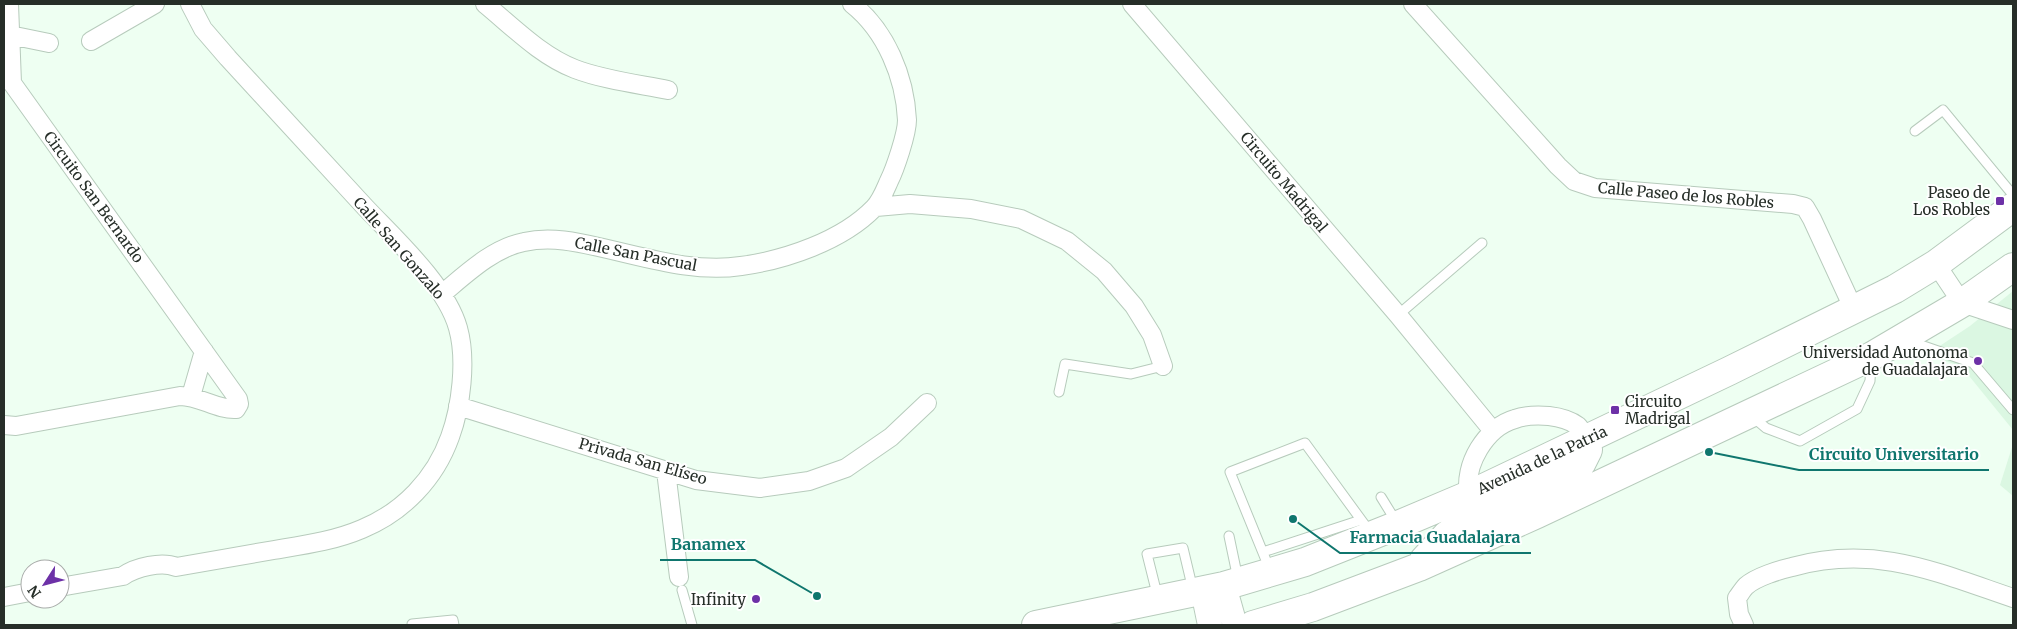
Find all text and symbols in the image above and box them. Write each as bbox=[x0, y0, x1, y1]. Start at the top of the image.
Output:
street label: Circuito San Bernardo bbox=[40, 127, 148, 267]
street label: Circuito Madrigal bbox=[1236, 128, 1332, 236]
street label: Calle Paseo de los Robles bbox=[1597, 178, 1775, 212]
place label: Paseo de Los Robles bbox=[1913, 183, 1990, 219]
street label: Calle San Gonzalo bbox=[349, 193, 449, 303]
marker: Paseo de Los Robles bbox=[1994, 195, 2006, 207]
street label: Calle San Pascual bbox=[573, 233, 699, 275]
place label: Universidad Autonoma de Guadalajara bbox=[1803, 343, 1968, 379]
marker: Universidad Autonoma de Guadalajara bbox=[1972, 355, 1984, 367]
place label: Circuito Madrigal bbox=[1625, 392, 1691, 428]
marker: Circuito Madrigal bbox=[1609, 404, 1621, 416]
street label: Avenida de la Patria bbox=[1473, 422, 1610, 499]
street label: Privada San Elíseo bbox=[577, 434, 710, 488]
callout: Circuito Universitario bbox=[1799, 439, 1989, 470]
text: Circuito Universitario bbox=[1809, 444, 1979, 464]
callout: Farmacia Guadalajara bbox=[1340, 522, 1531, 553]
text: Farmacia Guadalajara bbox=[1350, 527, 1520, 547]
callout: Banamex bbox=[660, 529, 755, 560]
text: Banamex bbox=[671, 534, 745, 554]
north arrow bbox=[20, 559, 70, 609]
text: N bbox=[24, 582, 45, 601]
place label: Infinity bbox=[691, 590, 746, 609]
marker: Infinity bbox=[750, 593, 762, 605]

